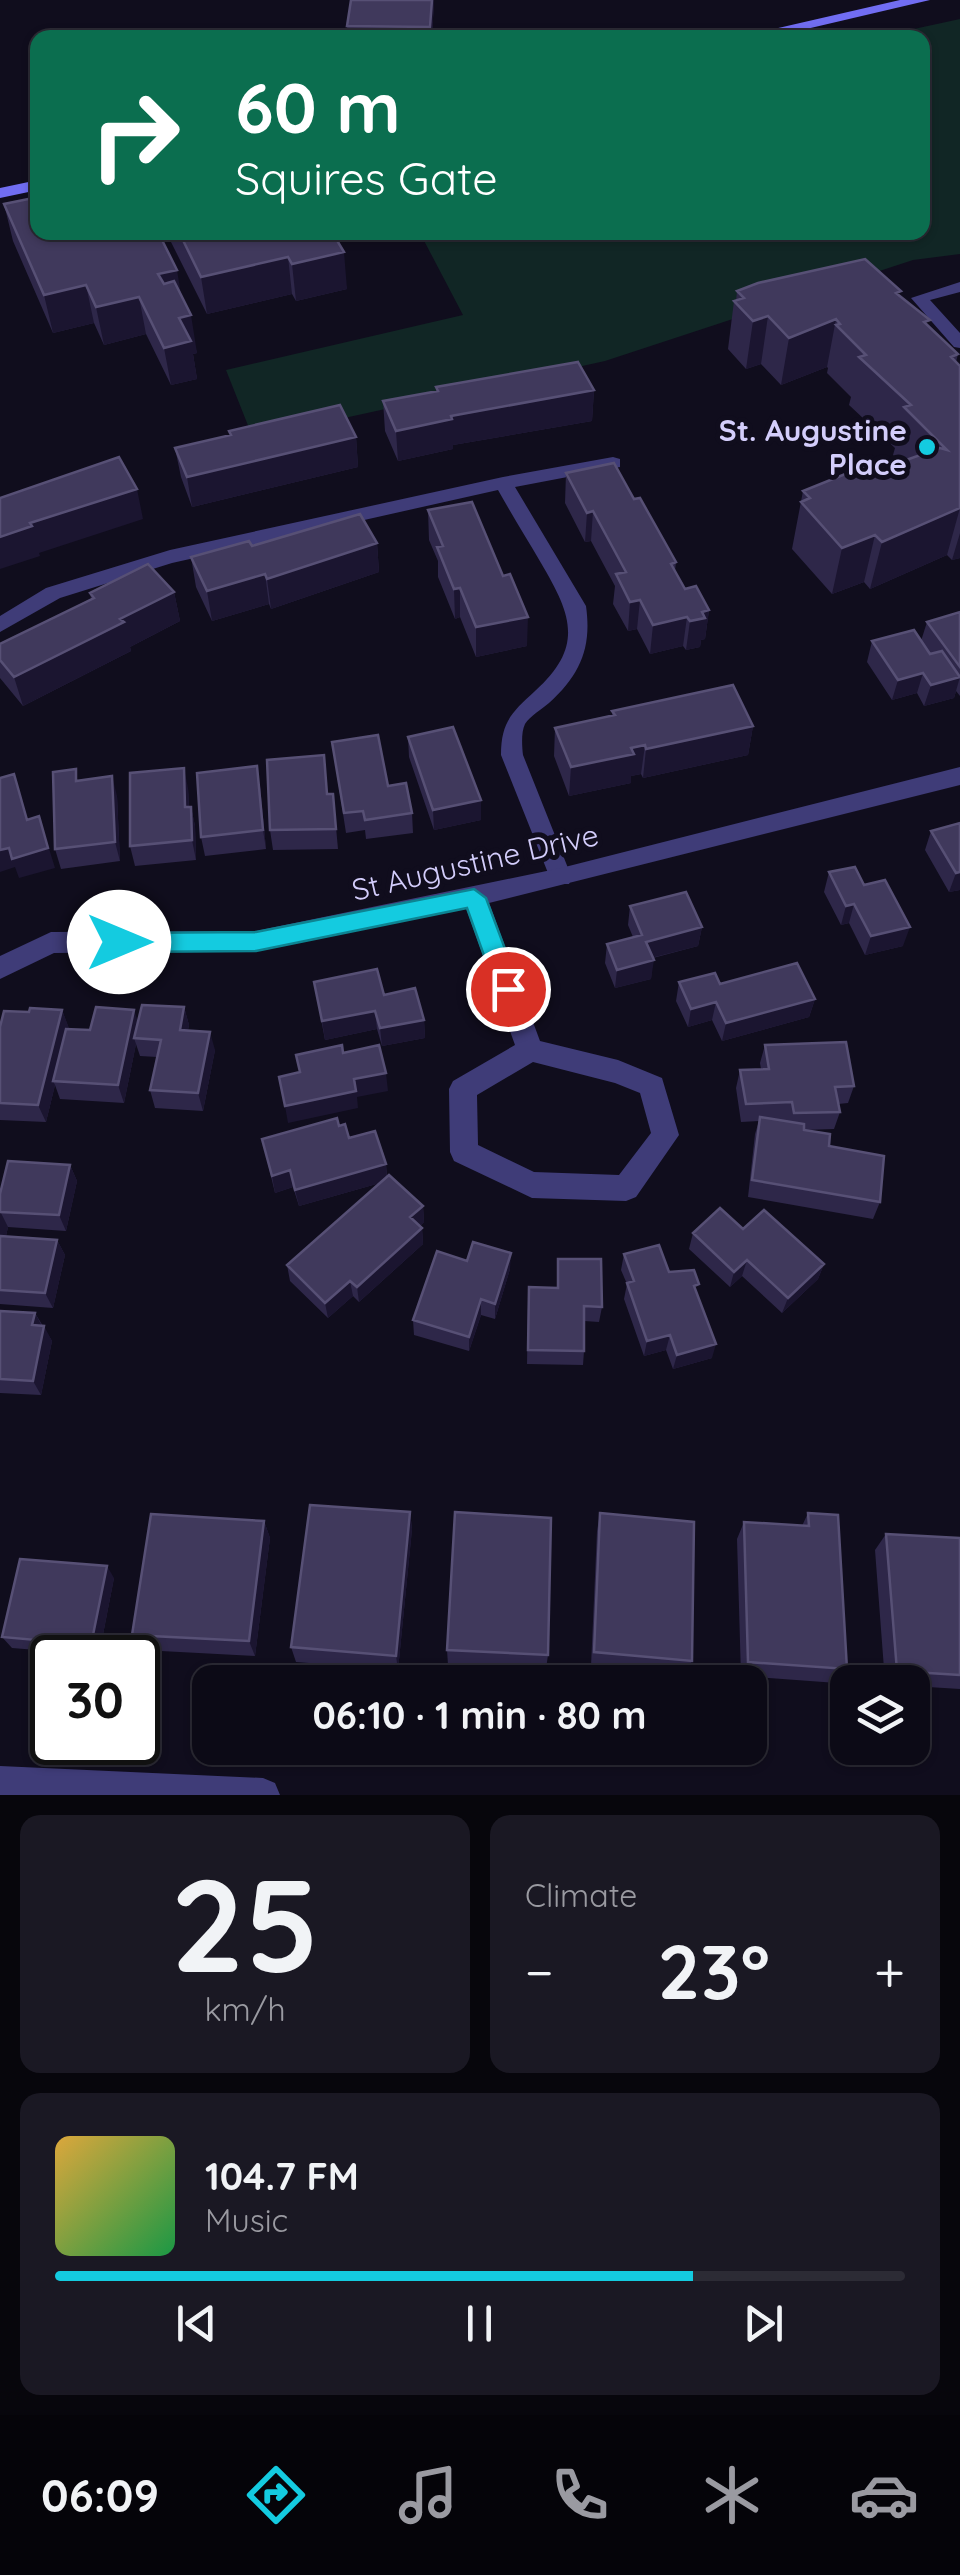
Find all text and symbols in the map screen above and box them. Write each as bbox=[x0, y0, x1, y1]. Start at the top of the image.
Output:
text: 60 m bbox=[235, 63, 401, 151]
icon: right bbox=[70, 70, 200, 200]
text: Squires Gate bbox=[235, 150, 498, 206]
place label: St. Augustine Place bbox=[719, 411, 907, 483]
marker: St. Augustine Place bbox=[916, 436, 938, 458]
street label: St Augustine Drive bbox=[348, 815, 602, 909]
position arrow bbox=[67, 890, 171, 994]
pin bbox=[466, 947, 551, 1032]
icon: arrive bbox=[481, 962, 536, 1017]
speed limit sign: 30 bbox=[30, 1635, 160, 1765]
map controls bbox=[830, 1665, 930, 1765]
button: layers bbox=[830, 1665, 930, 1765]
text: 06:10 · 1 min · 80 m bbox=[312, 1691, 647, 1739]
text: 25 bbox=[171, 1842, 319, 2005]
text: Climate bbox=[525, 1875, 637, 1915]
text: 23° bbox=[658, 1924, 770, 2018]
text: − bbox=[525, 1937, 554, 2006]
text: + bbox=[874, 1937, 905, 2006]
text: km/h bbox=[204, 1989, 286, 2029]
text: 104.7 FM bbox=[205, 2152, 359, 2200]
text: Music bbox=[205, 2200, 288, 2240]
icon: previous bbox=[169, 2296, 224, 2351]
icon: pause bbox=[452, 2296, 507, 2351]
icon: next bbox=[736, 2296, 791, 2351]
icon: directions bbox=[241, 2460, 311, 2530]
icon: music bbox=[393, 2460, 463, 2530]
icon: phone bbox=[545, 2460, 615, 2530]
icon: climate bbox=[697, 2460, 767, 2530]
icon: car bbox=[849, 2460, 919, 2530]
text: 06:09 bbox=[41, 2467, 159, 2523]

